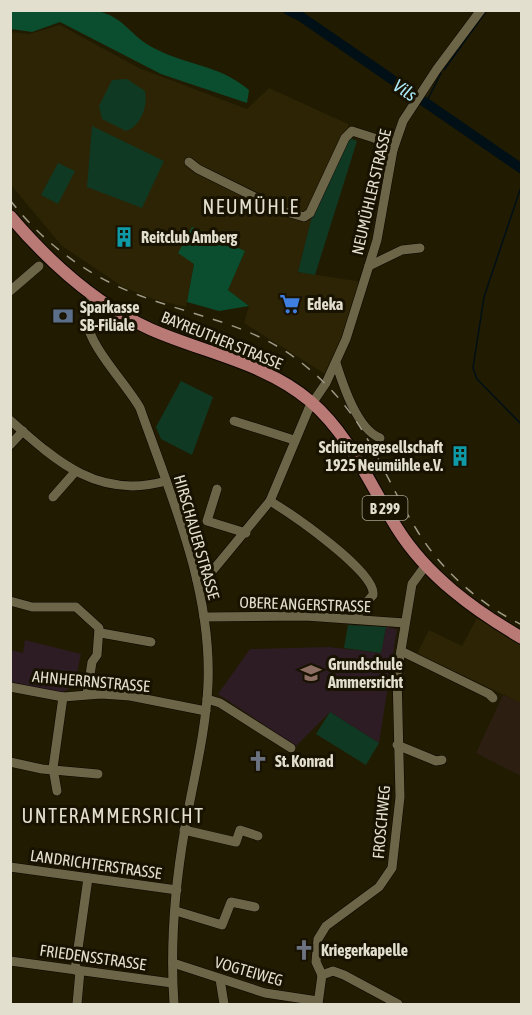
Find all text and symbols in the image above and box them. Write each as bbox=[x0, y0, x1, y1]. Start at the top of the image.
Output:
water label: Vils bbox=[389, 75, 421, 105]
street label: NEUMÜHLER STRASSE bbox=[348, 127, 394, 256]
district label: NEUMÜHLE bbox=[202, 195, 300, 218]
building icon: Reitclub Amberg bbox=[112, 225, 136, 249]
place label: Reitclub Amberg bbox=[141, 228, 238, 246]
supermarket icon: Edeka bbox=[278, 292, 302, 316]
place label: Edeka bbox=[307, 295, 343, 313]
place label: Sparkasse SB-Filiale bbox=[80, 298, 140, 334]
bank icon: Sparkasse SB-Filiale bbox=[51, 304, 75, 328]
street label: BAYREUTHER STRASSE bbox=[159, 307, 285, 373]
place label: Schützengesellschaft 1925 Neumühle e.V. bbox=[319, 438, 443, 474]
building icon: Schützengesellschaft 1925 Neumühle e.V. bbox=[448, 444, 472, 468]
street label: HIRSCHAUER STRASSE bbox=[171, 473, 223, 602]
road number: B 299 bbox=[362, 496, 408, 520]
street label: OBERE ANGERSTRASSE bbox=[239, 593, 371, 615]
place label: Grundschule Ammersricht bbox=[327, 655, 404, 691]
school or university icon: Grundschule Ammersricht bbox=[299, 661, 323, 685]
street label: AHNHERRNSTRASSE bbox=[31, 667, 151, 695]
church icon: St. Konrad bbox=[246, 749, 270, 773]
place label: St. Konrad bbox=[275, 752, 334, 770]
street label: FROSCHWEG bbox=[369, 784, 393, 860]
district label: UNTERAMMERSRICHT bbox=[22, 804, 204, 827]
street label: LANDRICHTERSTRASSE bbox=[29, 846, 163, 882]
church icon: Kriegerkapelle bbox=[292, 938, 316, 962]
street label: FRIEDENSSTRASSE bbox=[39, 941, 147, 973]
place label: Kriegerkapelle bbox=[321, 941, 408, 959]
street label: VOGTEIWEG bbox=[213, 953, 285, 989]

